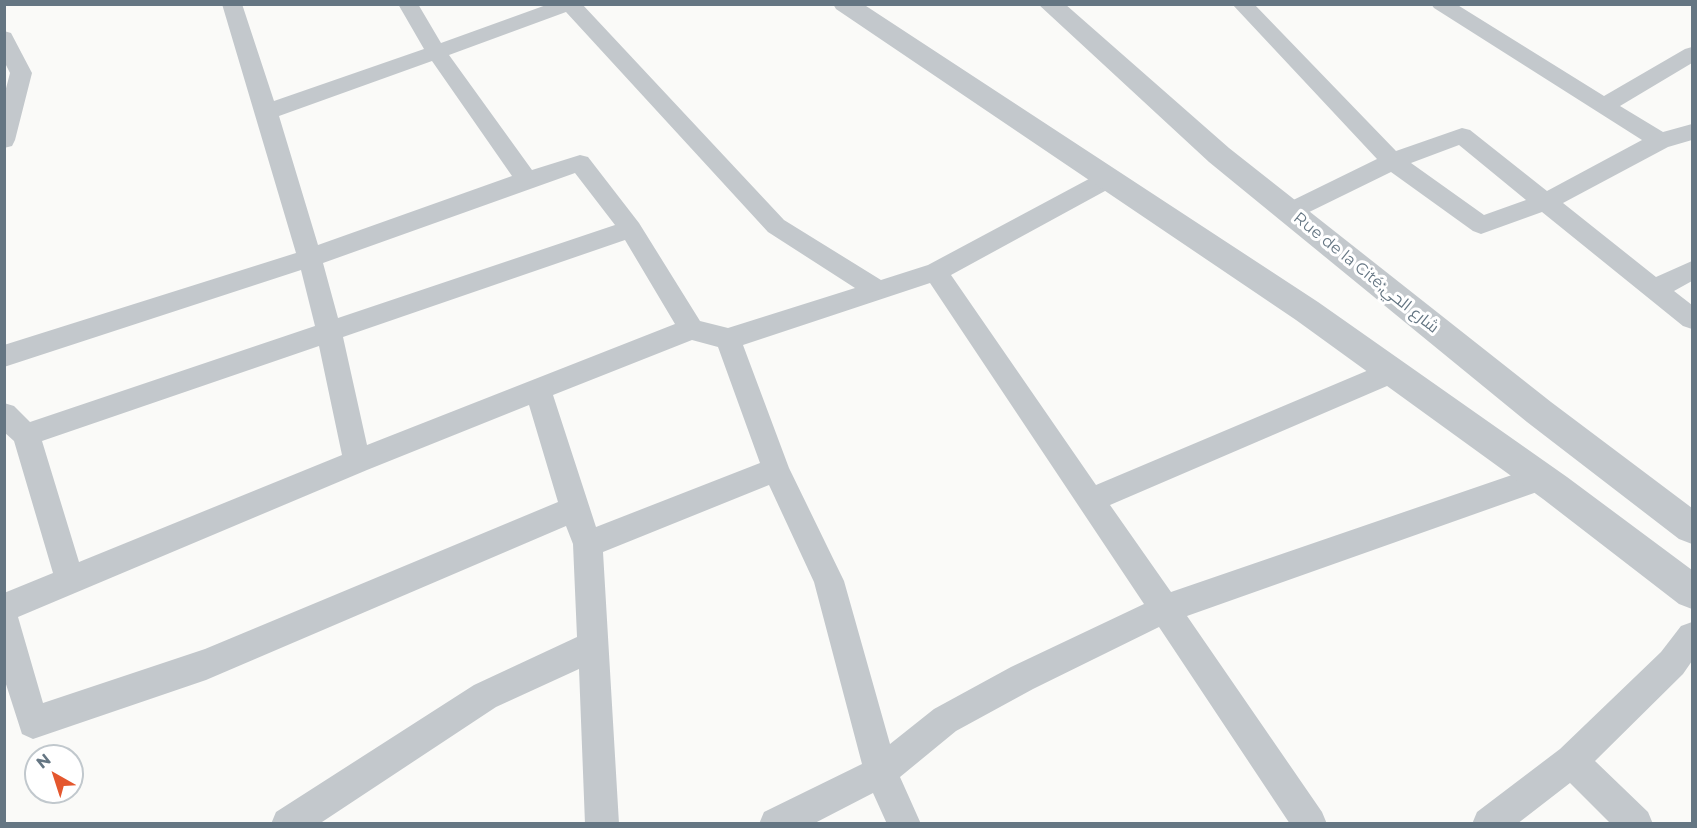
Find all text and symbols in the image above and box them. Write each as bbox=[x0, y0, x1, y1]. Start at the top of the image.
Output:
street label: Rue de la Cité;شارع الحي bbox=[1290, 209, 1442, 337]
north arrow bbox=[24, 744, 84, 804]
text: N bbox=[33, 750, 55, 773]

